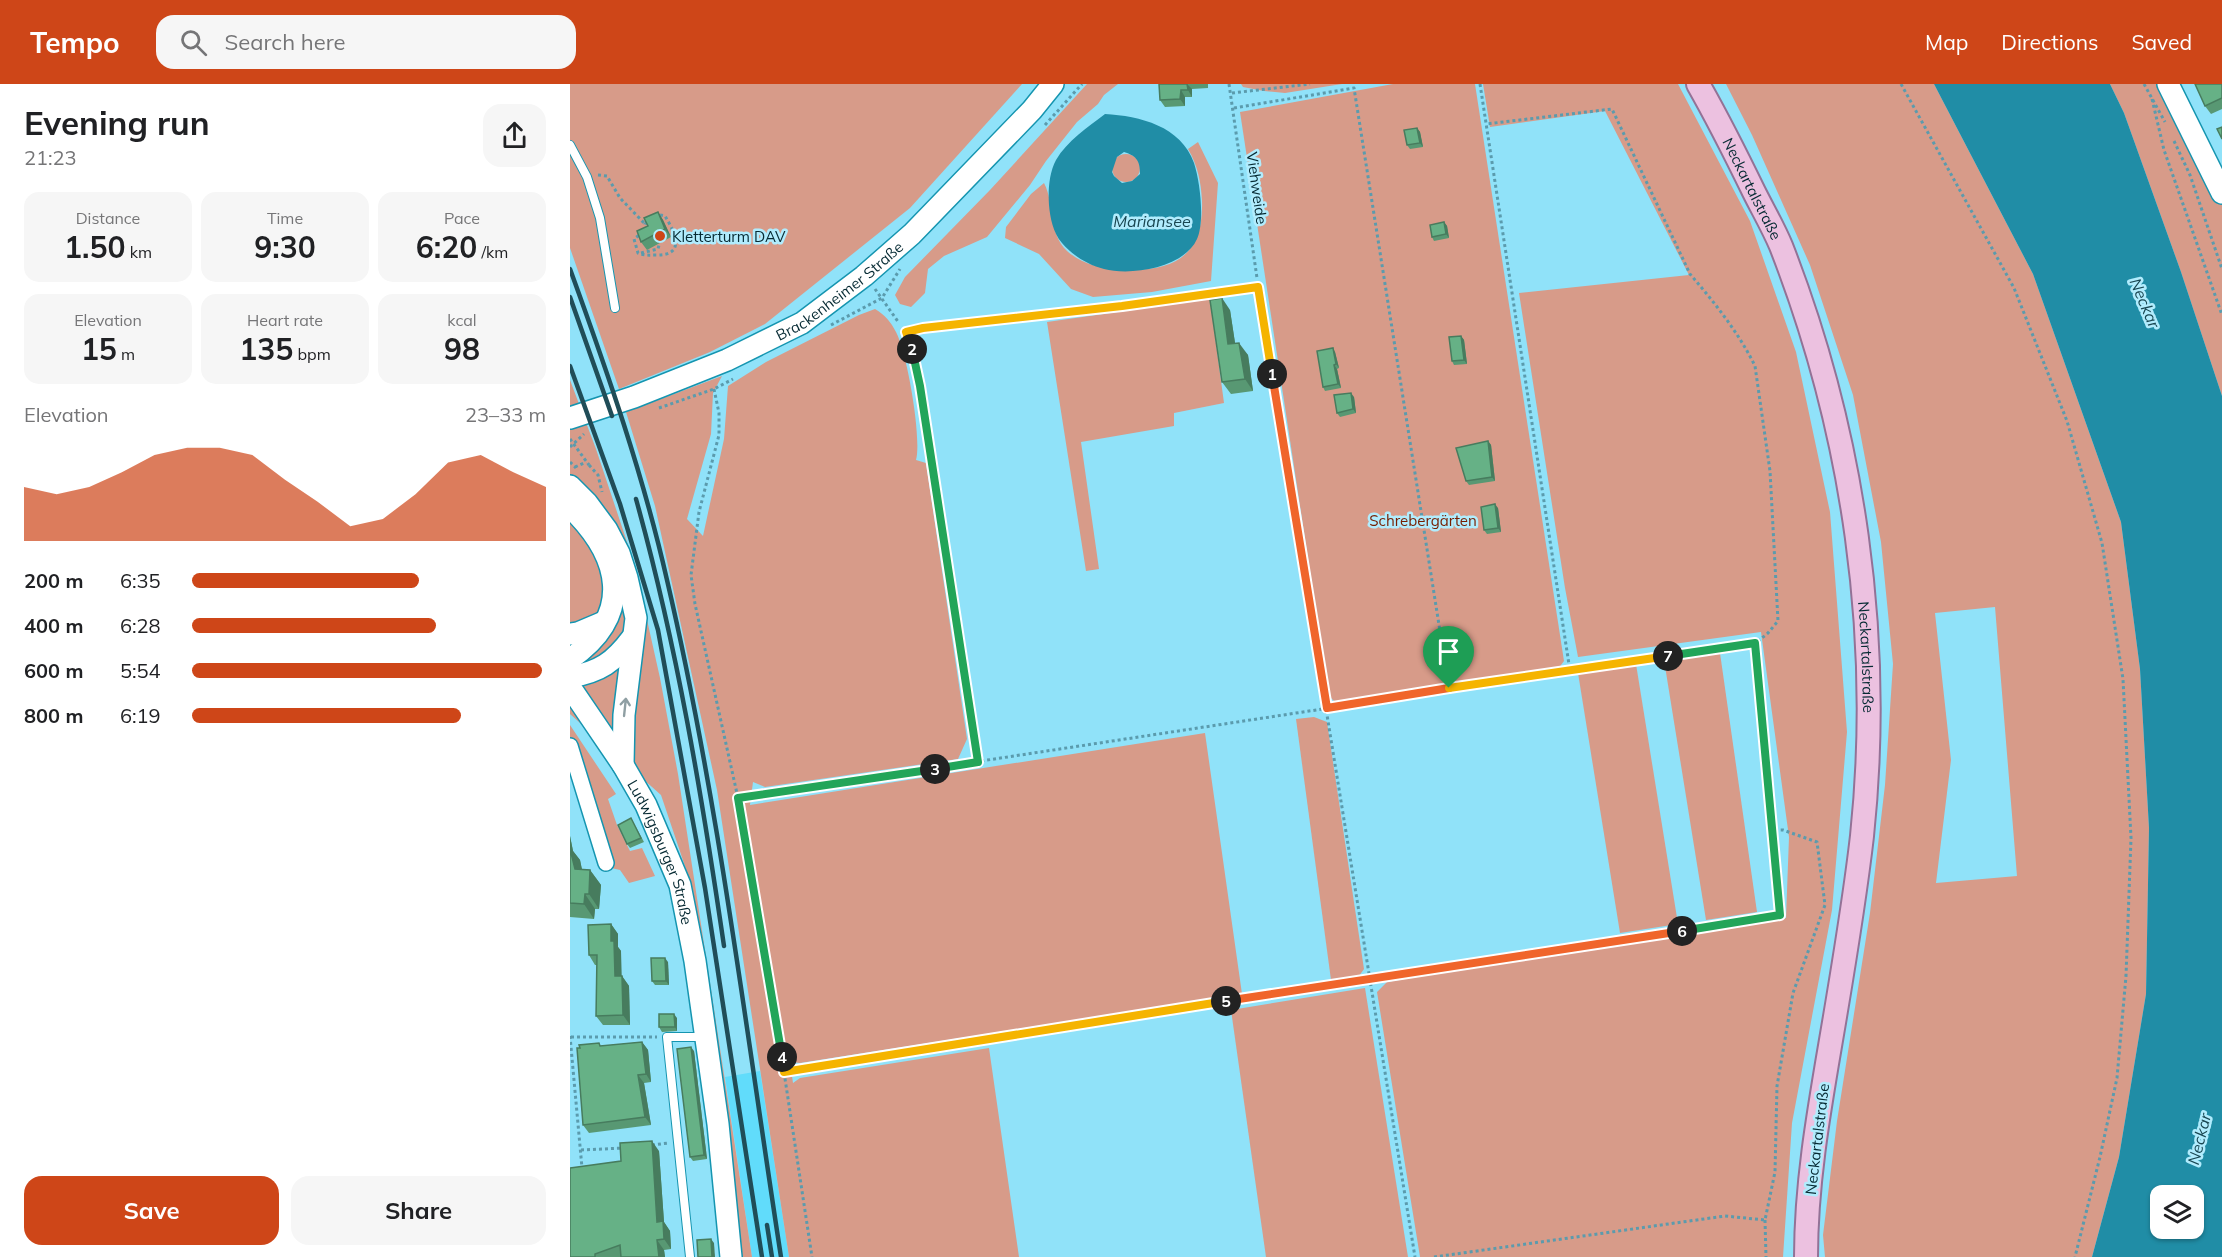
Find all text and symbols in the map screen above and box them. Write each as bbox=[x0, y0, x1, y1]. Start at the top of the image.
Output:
search box bbox=[156, 15, 576, 69]
text: Tempo bbox=[30, 25, 120, 60]
icon: search bbox=[177, 26, 210, 59]
text: Search here bbox=[225, 28, 346, 56]
text: Map bbox=[1925, 29, 1968, 55]
text: Directions bbox=[2001, 29, 2098, 55]
text: Saved bbox=[2131, 29, 2192, 55]
text: Evening run bbox=[24, 102, 210, 143]
button: share bbox=[483, 104, 546, 167]
street label: Neckartalstraße bbox=[1719, 134, 1786, 243]
text: 21:23 bbox=[24, 145, 77, 170]
street label: Viehweide bbox=[1243, 151, 1271, 225]
text: Distance bbox=[76, 208, 140, 228]
text: Time bbox=[267, 208, 303, 228]
text: Pace bbox=[444, 208, 480, 228]
water label: Mariansee bbox=[1113, 211, 1191, 231]
place label: Kletterturm DAV bbox=[672, 227, 786, 246]
text: 1.50 bbox=[64, 228, 125, 266]
text: 9:30 bbox=[254, 228, 316, 266]
text: 6:20 bbox=[416, 228, 477, 266]
marker: Kletterturm DAV bbox=[653, 229, 667, 243]
street label: Brackenheimer Straße bbox=[772, 237, 907, 344]
text: km bbox=[125, 242, 152, 262]
text: /km bbox=[477, 242, 508, 262]
water label: Neckar bbox=[2126, 275, 2165, 332]
text: Elevation bbox=[74, 310, 142, 330]
text: Heart rate bbox=[247, 310, 323, 330]
text: kcal bbox=[447, 310, 477, 330]
text: 15 bbox=[81, 330, 117, 368]
text: 135 bbox=[239, 330, 293, 368]
text: 98 bbox=[444, 330, 480, 368]
pin: 2 bbox=[897, 334, 927, 364]
text: 2 bbox=[907, 339, 917, 359]
text: m bbox=[117, 344, 135, 364]
text: bpm bbox=[293, 344, 331, 364]
pin: 1 bbox=[1257, 359, 1287, 389]
text: 1 bbox=[1267, 364, 1277, 384]
text: Elevation bbox=[24, 402, 109, 427]
text: 23–33 m bbox=[465, 402, 546, 427]
park label: Schrebergärten bbox=[1369, 511, 1477, 530]
text: 200 m bbox=[24, 568, 83, 593]
text: 6:35 bbox=[120, 568, 161, 593]
street label: Neckartalstraße bbox=[1855, 600, 1878, 713]
text: 400 m bbox=[24, 613, 83, 638]
text: 6:28 bbox=[120, 613, 161, 638]
pin bbox=[1423, 626, 1474, 688]
icon: arrive bbox=[1432, 635, 1465, 668]
pin: 7 bbox=[1653, 641, 1683, 671]
text: 7 bbox=[1663, 646, 1673, 666]
text: 600 m bbox=[24, 658, 83, 683]
text: 5:54 bbox=[120, 658, 161, 683]
one-way arrow bbox=[620, 697, 631, 717]
text: 800 m bbox=[24, 703, 83, 728]
text: 6:19 bbox=[120, 703, 161, 728]
pin: 3 bbox=[920, 754, 950, 784]
text: 3 bbox=[930, 759, 940, 779]
street label: Ludwigsburger Straße bbox=[624, 776, 697, 926]
pin: 6 bbox=[1667, 916, 1697, 946]
text: 6 bbox=[1677, 921, 1687, 941]
pin: 5 bbox=[1211, 986, 1241, 1016]
text: 5 bbox=[1221, 991, 1231, 1011]
pin: 4 bbox=[767, 1042, 797, 1072]
text: 4 bbox=[777, 1047, 787, 1067]
street label: Neckartalstraße bbox=[1801, 1082, 1833, 1196]
water label: Neckar bbox=[2183, 1110, 2215, 1167]
button: Save bbox=[24, 1176, 279, 1245]
button: Share bbox=[291, 1176, 546, 1245]
map controls bbox=[2150, 1185, 2204, 1239]
button: layers bbox=[2150, 1185, 2204, 1239]

